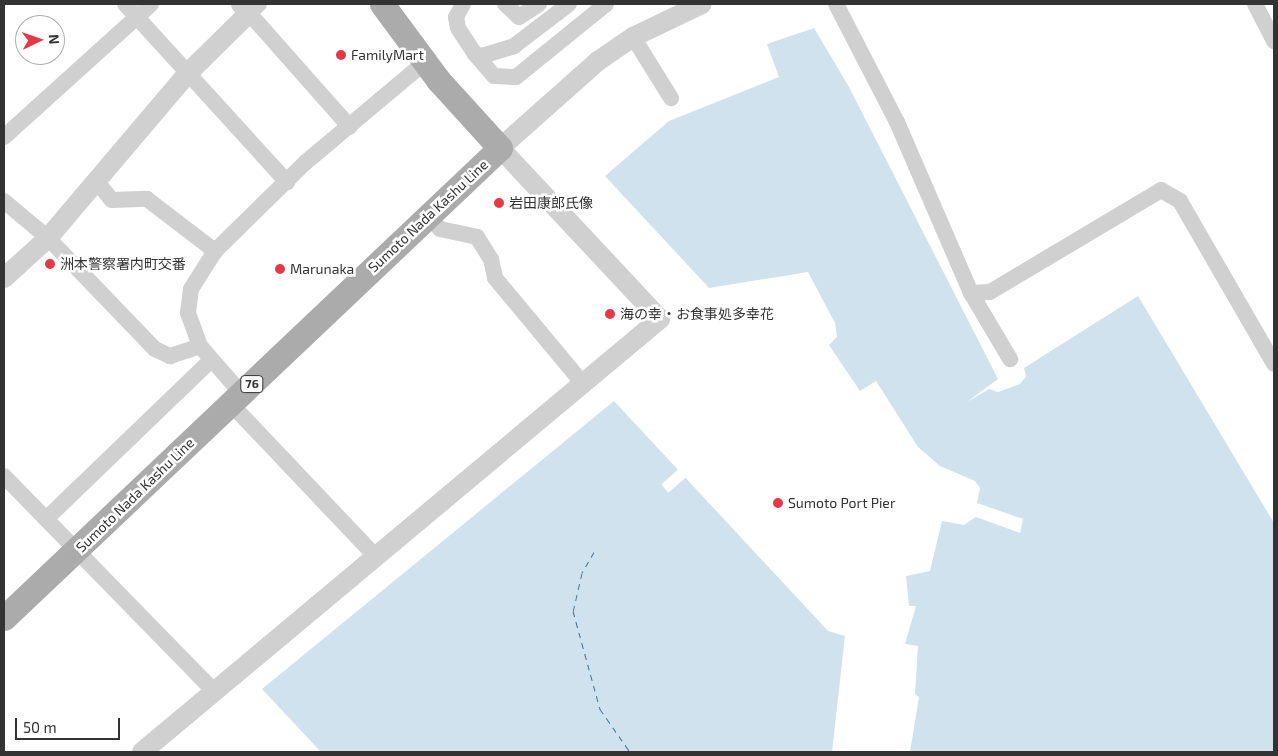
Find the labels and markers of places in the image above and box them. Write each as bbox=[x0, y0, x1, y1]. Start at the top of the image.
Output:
place label: FamilyMart bbox=[351, 47, 424, 63]
marker: FamilyMart bbox=[335, 49, 347, 61]
place label: 岩田康郎氏像 bbox=[509, 195, 593, 211]
marker: 岩田康郎氏像 bbox=[493, 197, 505, 209]
place label: 洲本警察署内町交番 bbox=[60, 256, 186, 272]
marker: 洲本警察署内町交番 bbox=[44, 258, 56, 270]
place label: Marunaka bbox=[290, 261, 354, 277]
marker: Marunaka bbox=[274, 263, 286, 275]
place label: 海の幸・お食事処多幸花 bbox=[620, 306, 774, 322]
marker: 海の幸・お食事処多幸花 bbox=[604, 308, 616, 320]
place label: Sumoto Port Pier bbox=[788, 495, 896, 511]
marker: Sumoto Port Pier bbox=[772, 497, 784, 509]

